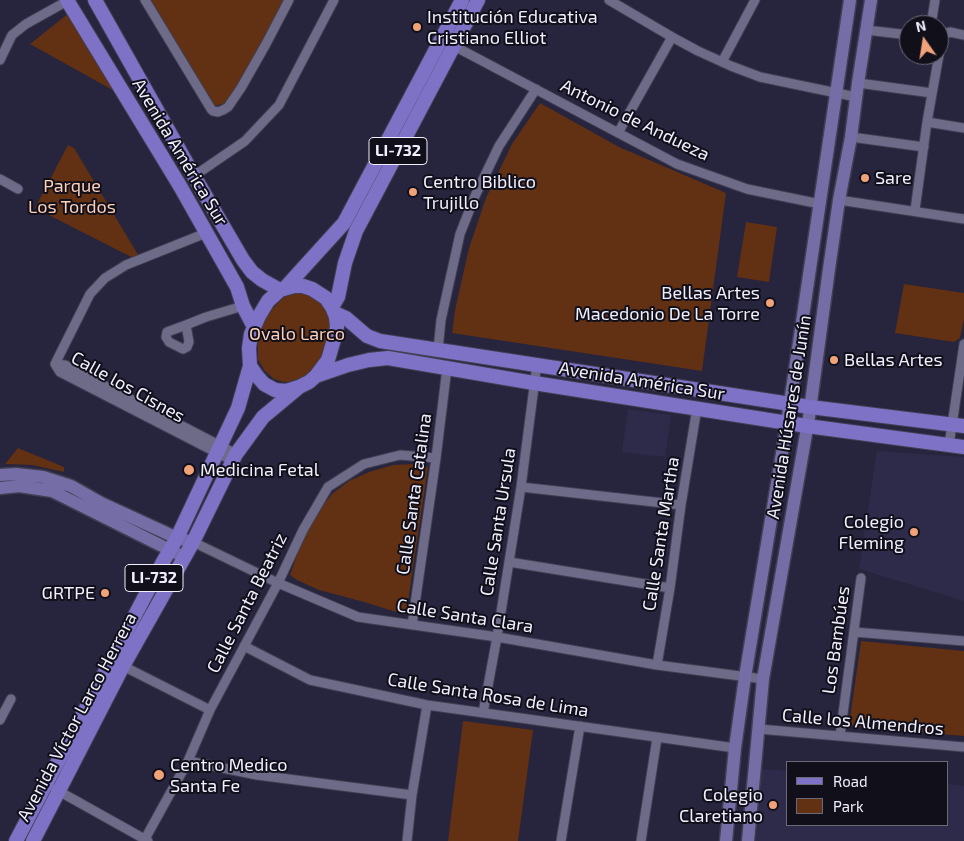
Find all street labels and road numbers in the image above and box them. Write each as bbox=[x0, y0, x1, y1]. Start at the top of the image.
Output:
street label: Avenida América Sur bbox=[128, 75, 232, 229]
street label: Antonio de Andueza bbox=[557, 75, 713, 165]
road number: LI-732 bbox=[369, 138, 427, 164]
street label: Avenida Húsares de Junín bbox=[762, 314, 816, 520]
street label: Calle los Cisnes bbox=[67, 347, 189, 427]
street label: Avenida América Sur bbox=[558, 357, 726, 405]
street label: Calle Santa Catalina bbox=[392, 412, 436, 576]
street label: Calle Santa Ursula bbox=[476, 446, 520, 598]
street label: Calle Santa Martha bbox=[638, 455, 684, 613]
street label: Calle Santa Beatriz bbox=[202, 529, 292, 677]
road number: LI-732 bbox=[125, 564, 183, 592]
street label: Los Bambúes bbox=[818, 585, 854, 695]
street label: Calle Santa Clara bbox=[395, 595, 535, 637]
street label: Avenida Víctor Larco Herrera bbox=[13, 609, 141, 825]
street label: Calle Santa Rosa de Lima bbox=[386, 668, 590, 722]
street label: Calle los Almendros bbox=[781, 704, 945, 740]

